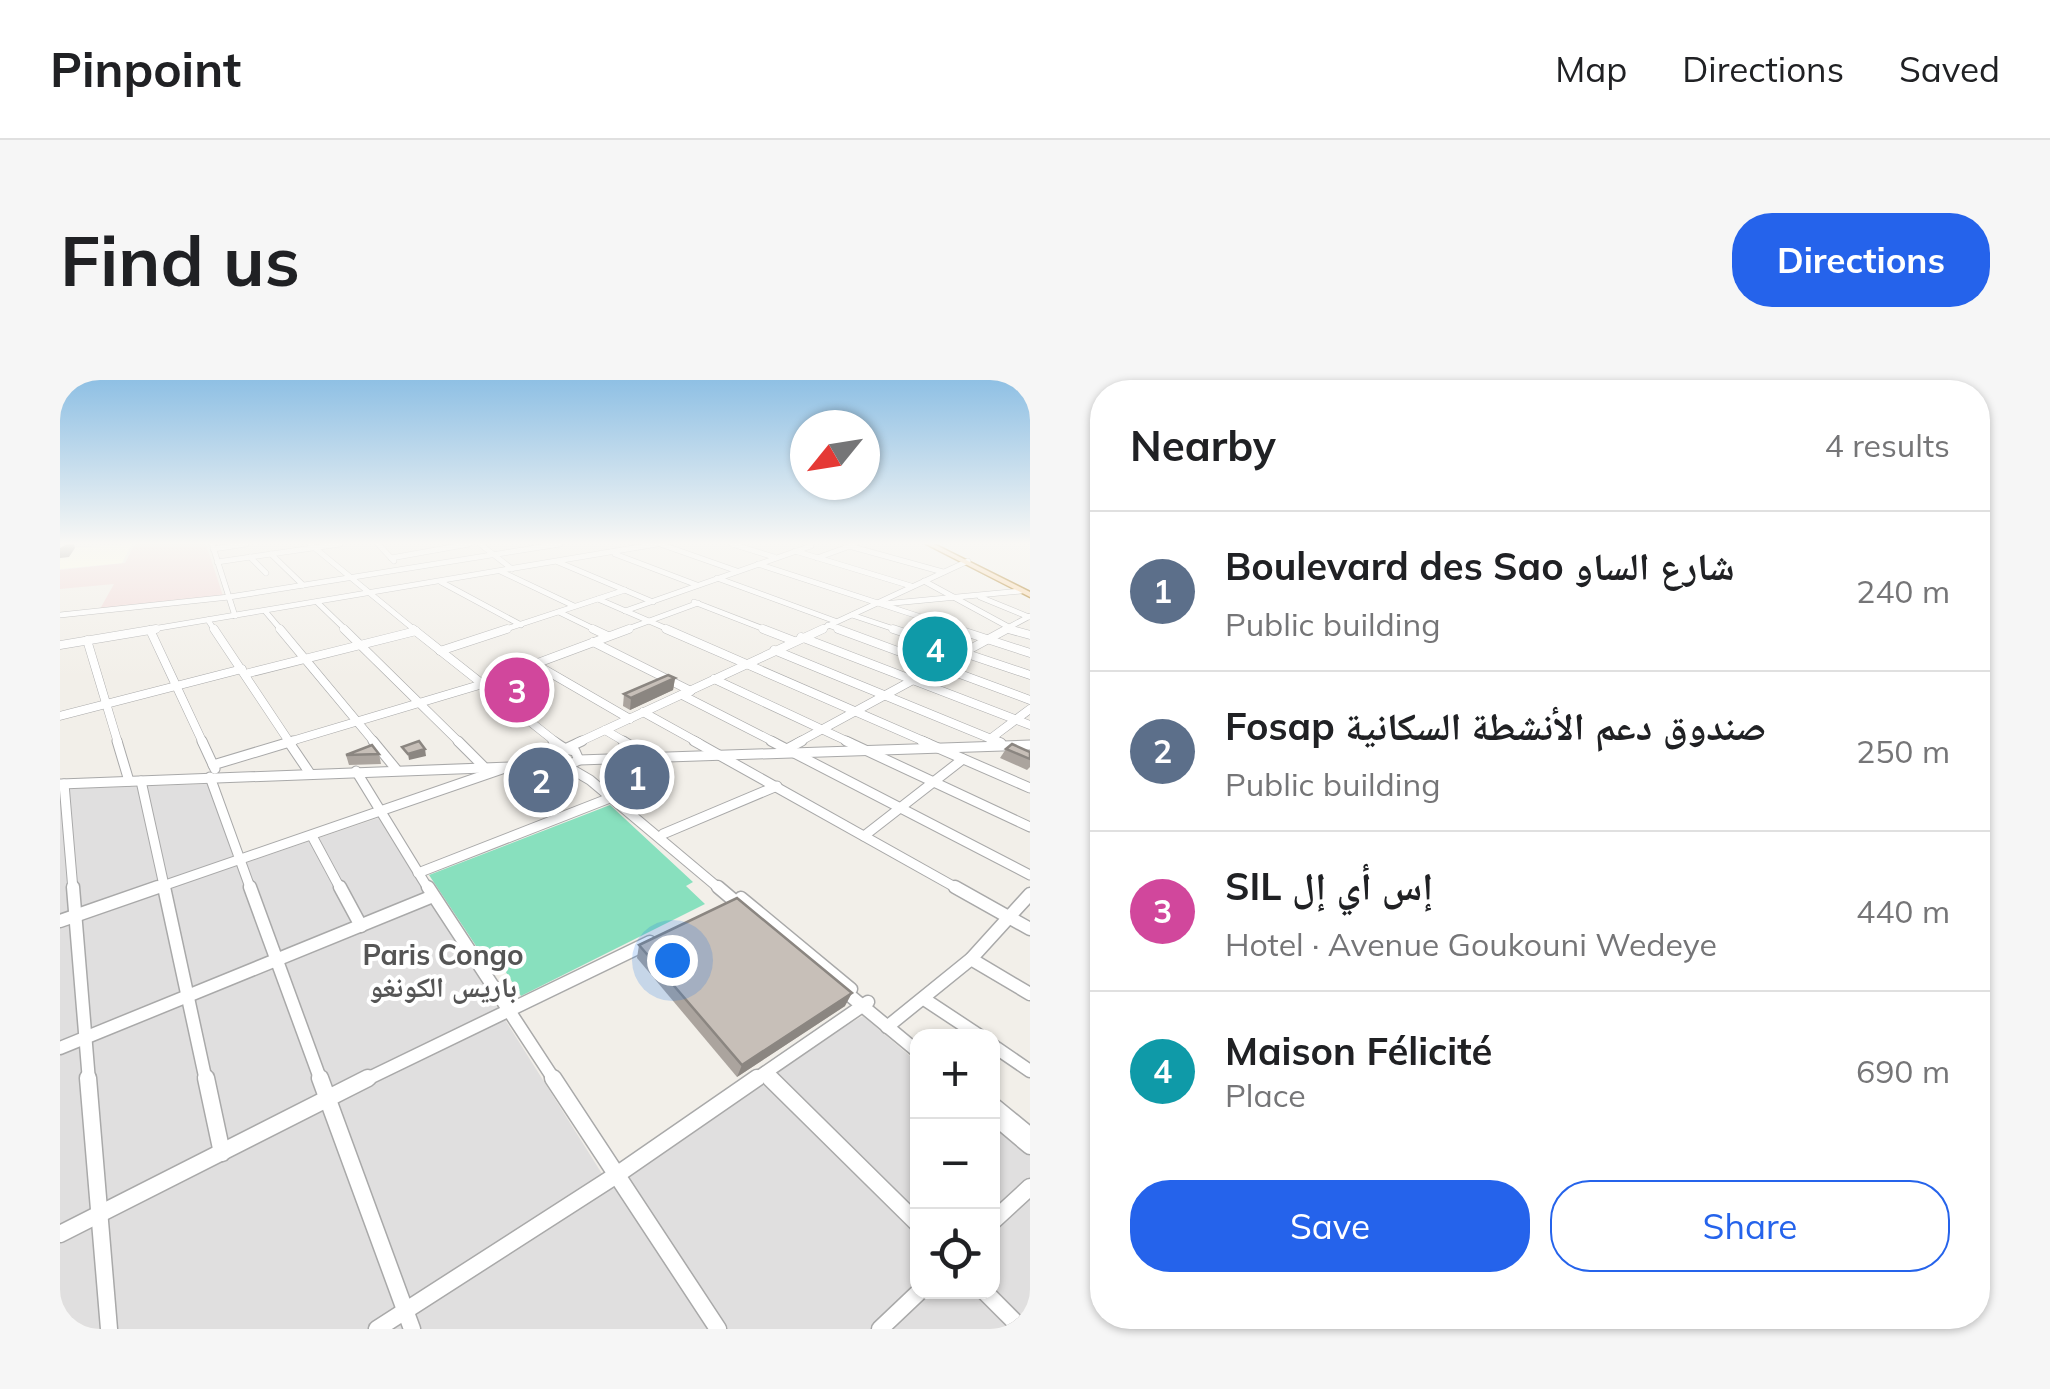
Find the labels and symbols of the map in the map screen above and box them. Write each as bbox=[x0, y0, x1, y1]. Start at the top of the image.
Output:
north arrow bbox=[790, 410, 880, 500]
pin: 4 bbox=[902, 612, 968, 686]
pin: 3 bbox=[484, 652, 550, 728]
pin: 1 bbox=[604, 740, 670, 814]
pin: 2 bbox=[508, 742, 574, 818]
your location bbox=[647, 935, 698, 986]
district label: Paris Congo باريس الكونغو bbox=[362, 937, 524, 1004]

